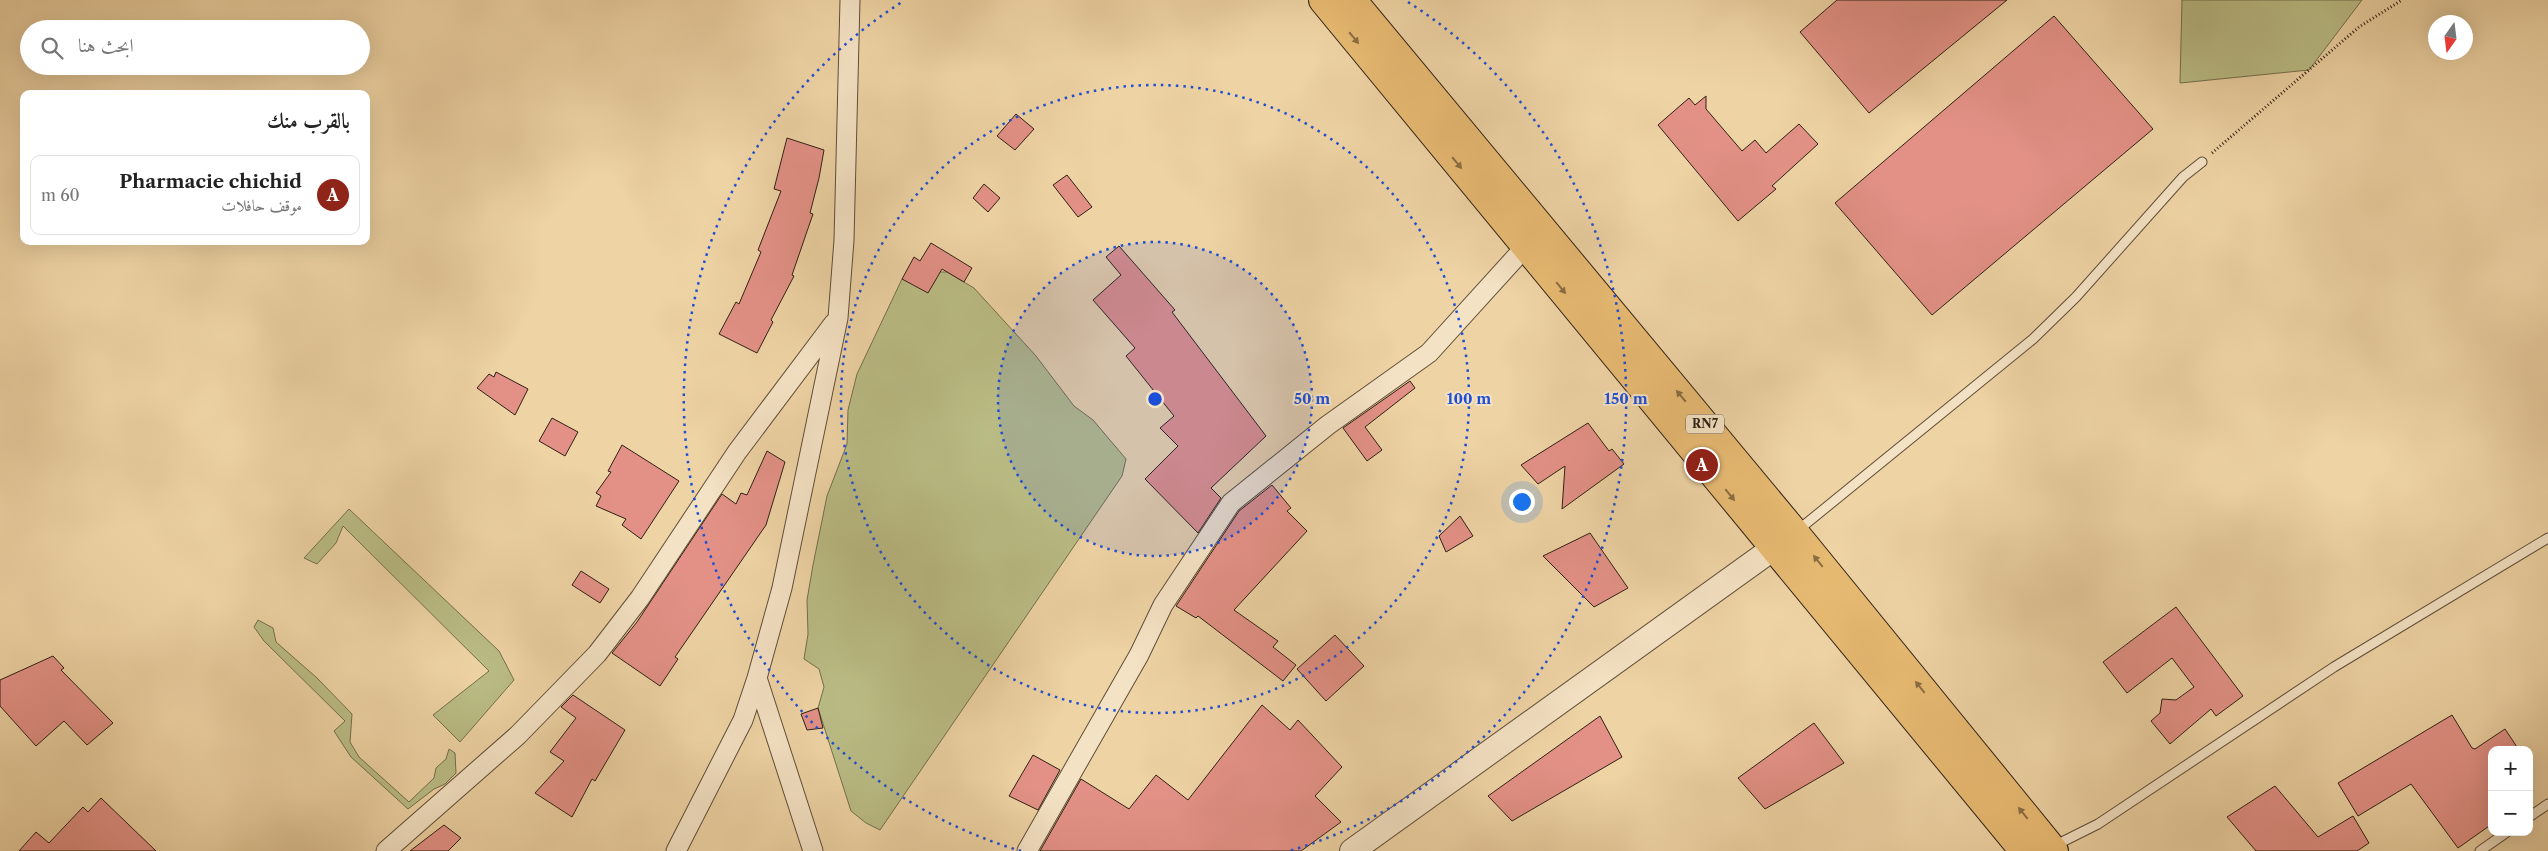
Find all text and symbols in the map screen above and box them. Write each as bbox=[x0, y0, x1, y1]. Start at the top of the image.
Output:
north arrow bbox=[2428, 15, 2473, 60]
search box bbox=[20, 20, 370, 75]
one-way arrow bbox=[1348, 31, 1359, 44]
icon: search bbox=[38, 34, 66, 62]
text: ابحث هنا bbox=[78, 34, 134, 57]
text: بالقرب منك bbox=[267, 108, 350, 133]
one-way arrow bbox=[1452, 156, 1463, 169]
text: Pharmacie chichid bbox=[119, 170, 302, 193]
text: 60 m bbox=[41, 185, 80, 205]
text: A bbox=[327, 185, 339, 205]
text: موقف حافلات bbox=[221, 195, 302, 215]
one-way arrow bbox=[1555, 281, 1566, 294]
text: 50 m bbox=[1294, 389, 1330, 408]
text: 100 m bbox=[1447, 389, 1491, 408]
text: 150 m bbox=[1604, 389, 1648, 408]
one-way arrow bbox=[1675, 389, 1686, 402]
centre of rings bbox=[1146, 390, 1164, 408]
road number: RN7 bbox=[1686, 414, 1724, 434]
pin: A bbox=[1686, 446, 1718, 484]
your location bbox=[1509, 489, 1535, 515]
one-way arrow bbox=[1724, 489, 1735, 502]
one-way arrow bbox=[1812, 555, 1823, 568]
one-way arrow bbox=[1915, 681, 1926, 694]
map controls bbox=[2488, 746, 2533, 836]
button: + bbox=[2488, 746, 2533, 791]
button: − bbox=[2488, 791, 2533, 836]
one-way arrow bbox=[2018, 807, 2029, 820]

